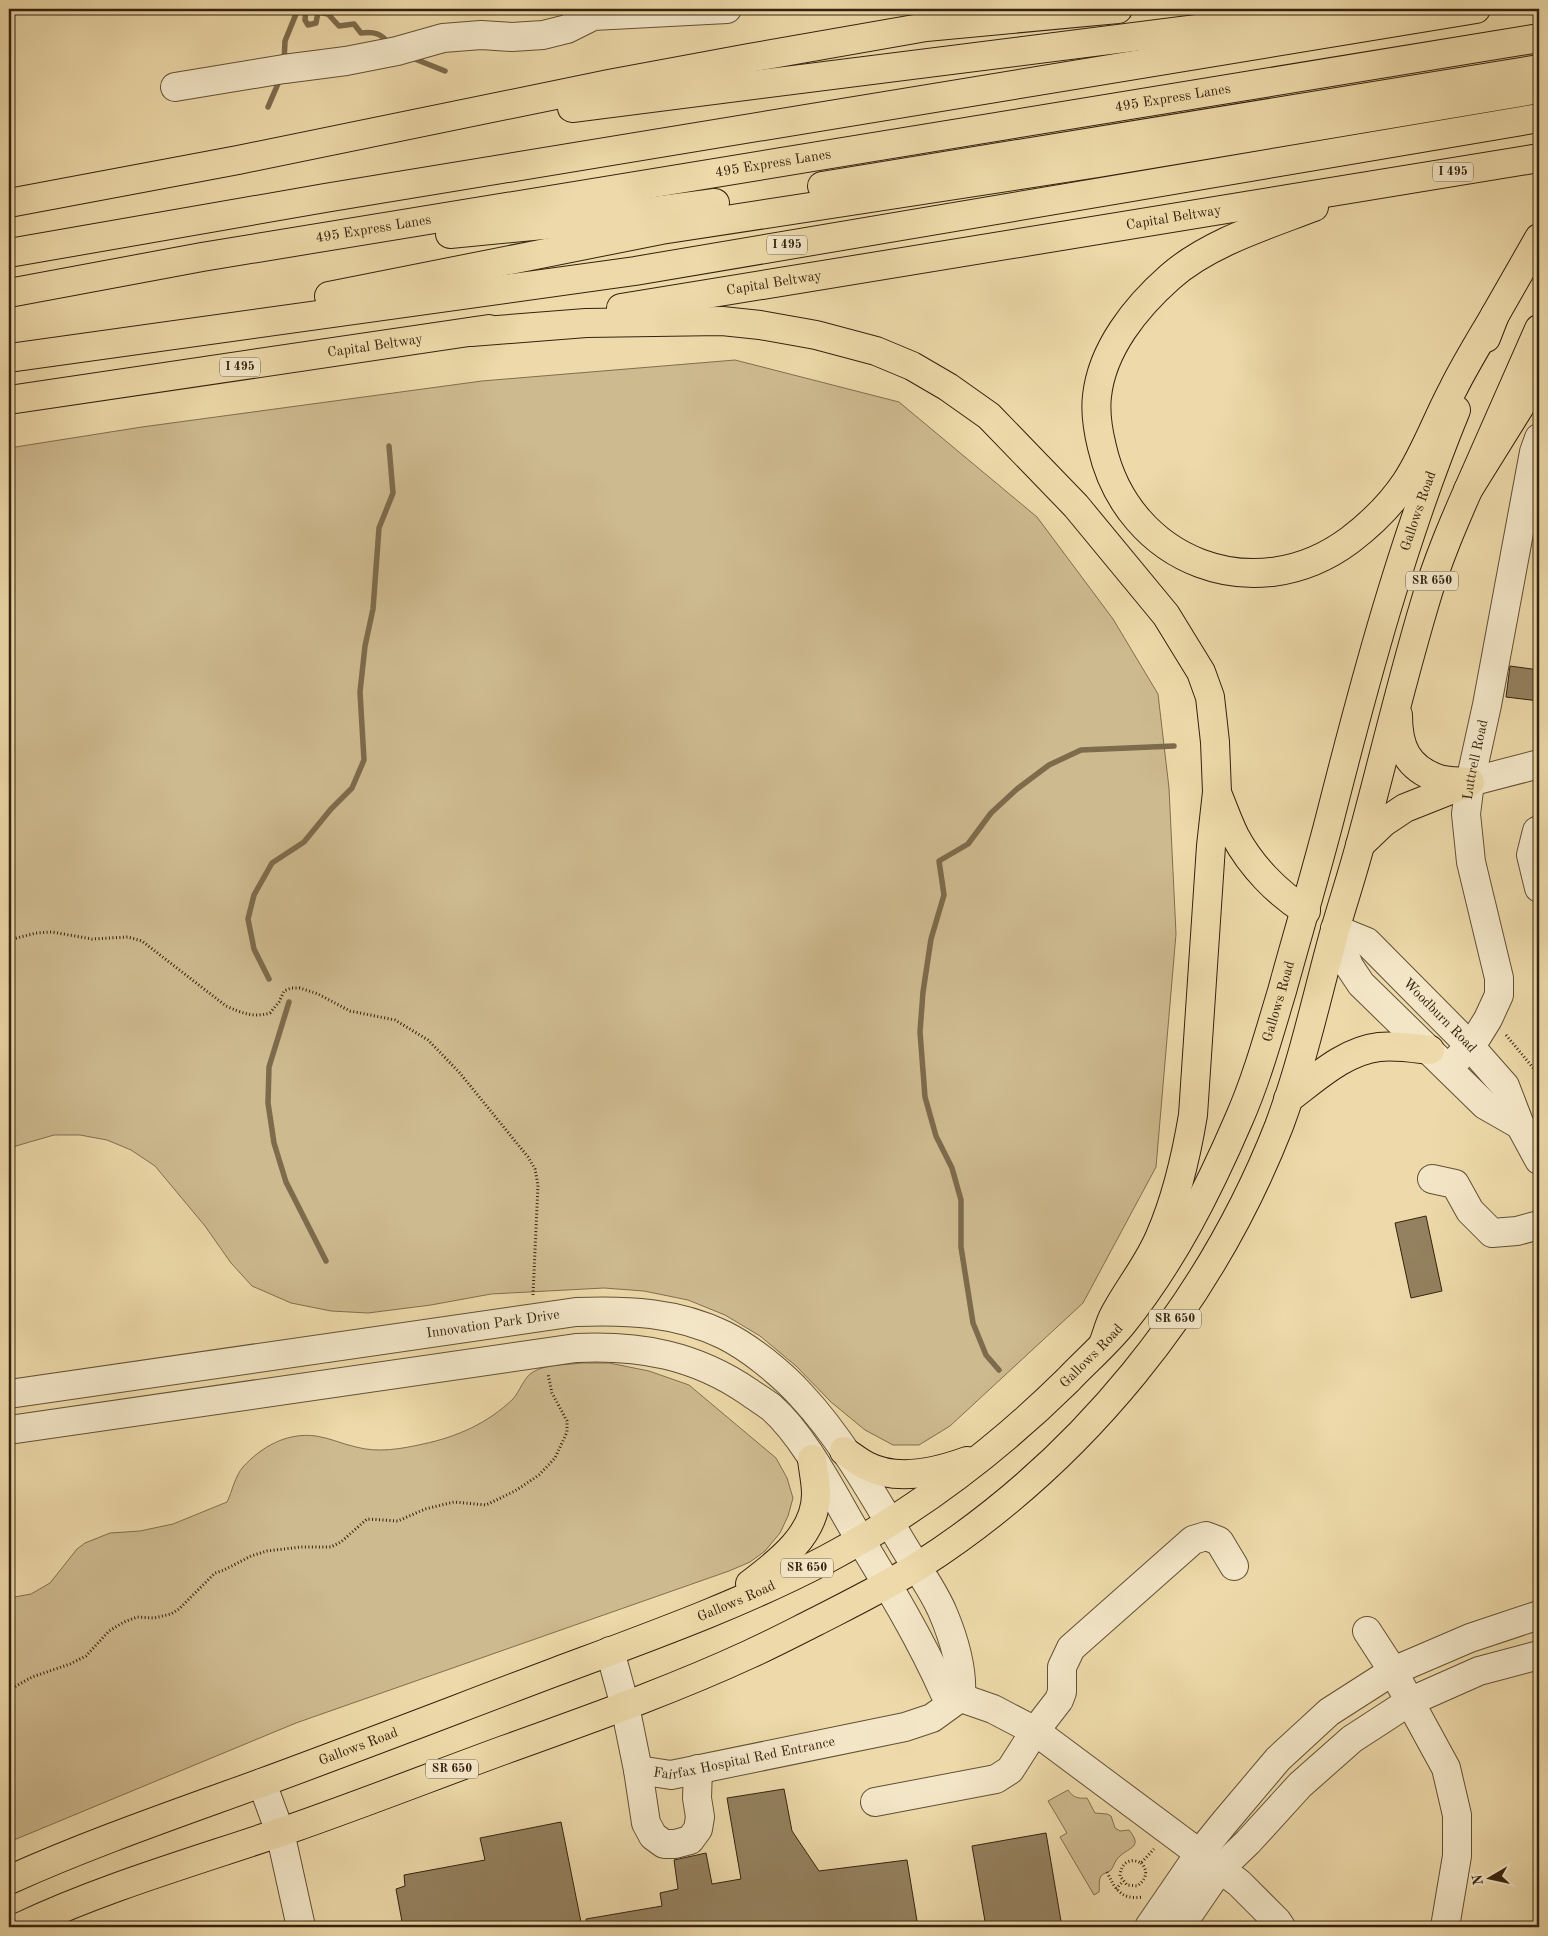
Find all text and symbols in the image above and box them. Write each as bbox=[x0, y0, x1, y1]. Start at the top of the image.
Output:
street label: 495 Express Lanes bbox=[1114, 82, 1232, 114]
street label: 495 Express Lanes bbox=[714, 147, 832, 180]
road number: I 495 bbox=[1433, 162, 1473, 182]
street label: Capital Beltway bbox=[1125, 203, 1223, 232]
street label: 495 Express Lanes bbox=[314, 213, 432, 245]
road number: I 495 bbox=[767, 236, 807, 254]
street label: Capital Beltway bbox=[725, 268, 823, 298]
street label: Capital Beltway bbox=[326, 332, 424, 360]
road number: I 495 bbox=[220, 358, 260, 377]
street label: Gallows Road bbox=[1398, 469, 1439, 553]
road number: SR 650 bbox=[1406, 572, 1458, 590]
street label: Luttrell Road bbox=[1461, 718, 1491, 801]
street label: Gallows Road bbox=[1260, 959, 1297, 1044]
street label: Woodburn Road bbox=[1400, 976, 1479, 1055]
street label: Innovation Park Drive bbox=[425, 1307, 561, 1341]
road number: SR 650 bbox=[1149, 1310, 1201, 1328]
street label: Gallows Road bbox=[1057, 1321, 1126, 1391]
road number: SR 650 bbox=[781, 1559, 833, 1578]
street label: Gallows Road bbox=[695, 1578, 778, 1624]
street label: Gallows Road bbox=[317, 1725, 400, 1768]
street label: Fairfax Hospital Red Entrance bbox=[652, 1735, 836, 1782]
road number: SR 650 bbox=[426, 1760, 478, 1778]
north arrow bbox=[1466, 1854, 1516, 1904]
text: N bbox=[1470, 1873, 1486, 1886]

